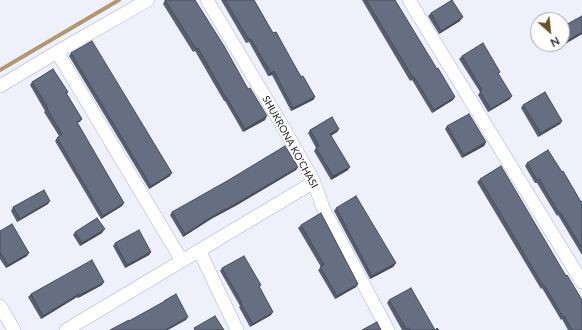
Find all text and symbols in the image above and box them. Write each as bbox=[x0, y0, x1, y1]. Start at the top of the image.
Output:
north arrow bbox=[530, 12, 570, 52]
text: N bbox=[548, 35, 562, 50]
street label: SHUKRONA KO'CHASI bbox=[260, 94, 320, 190]

